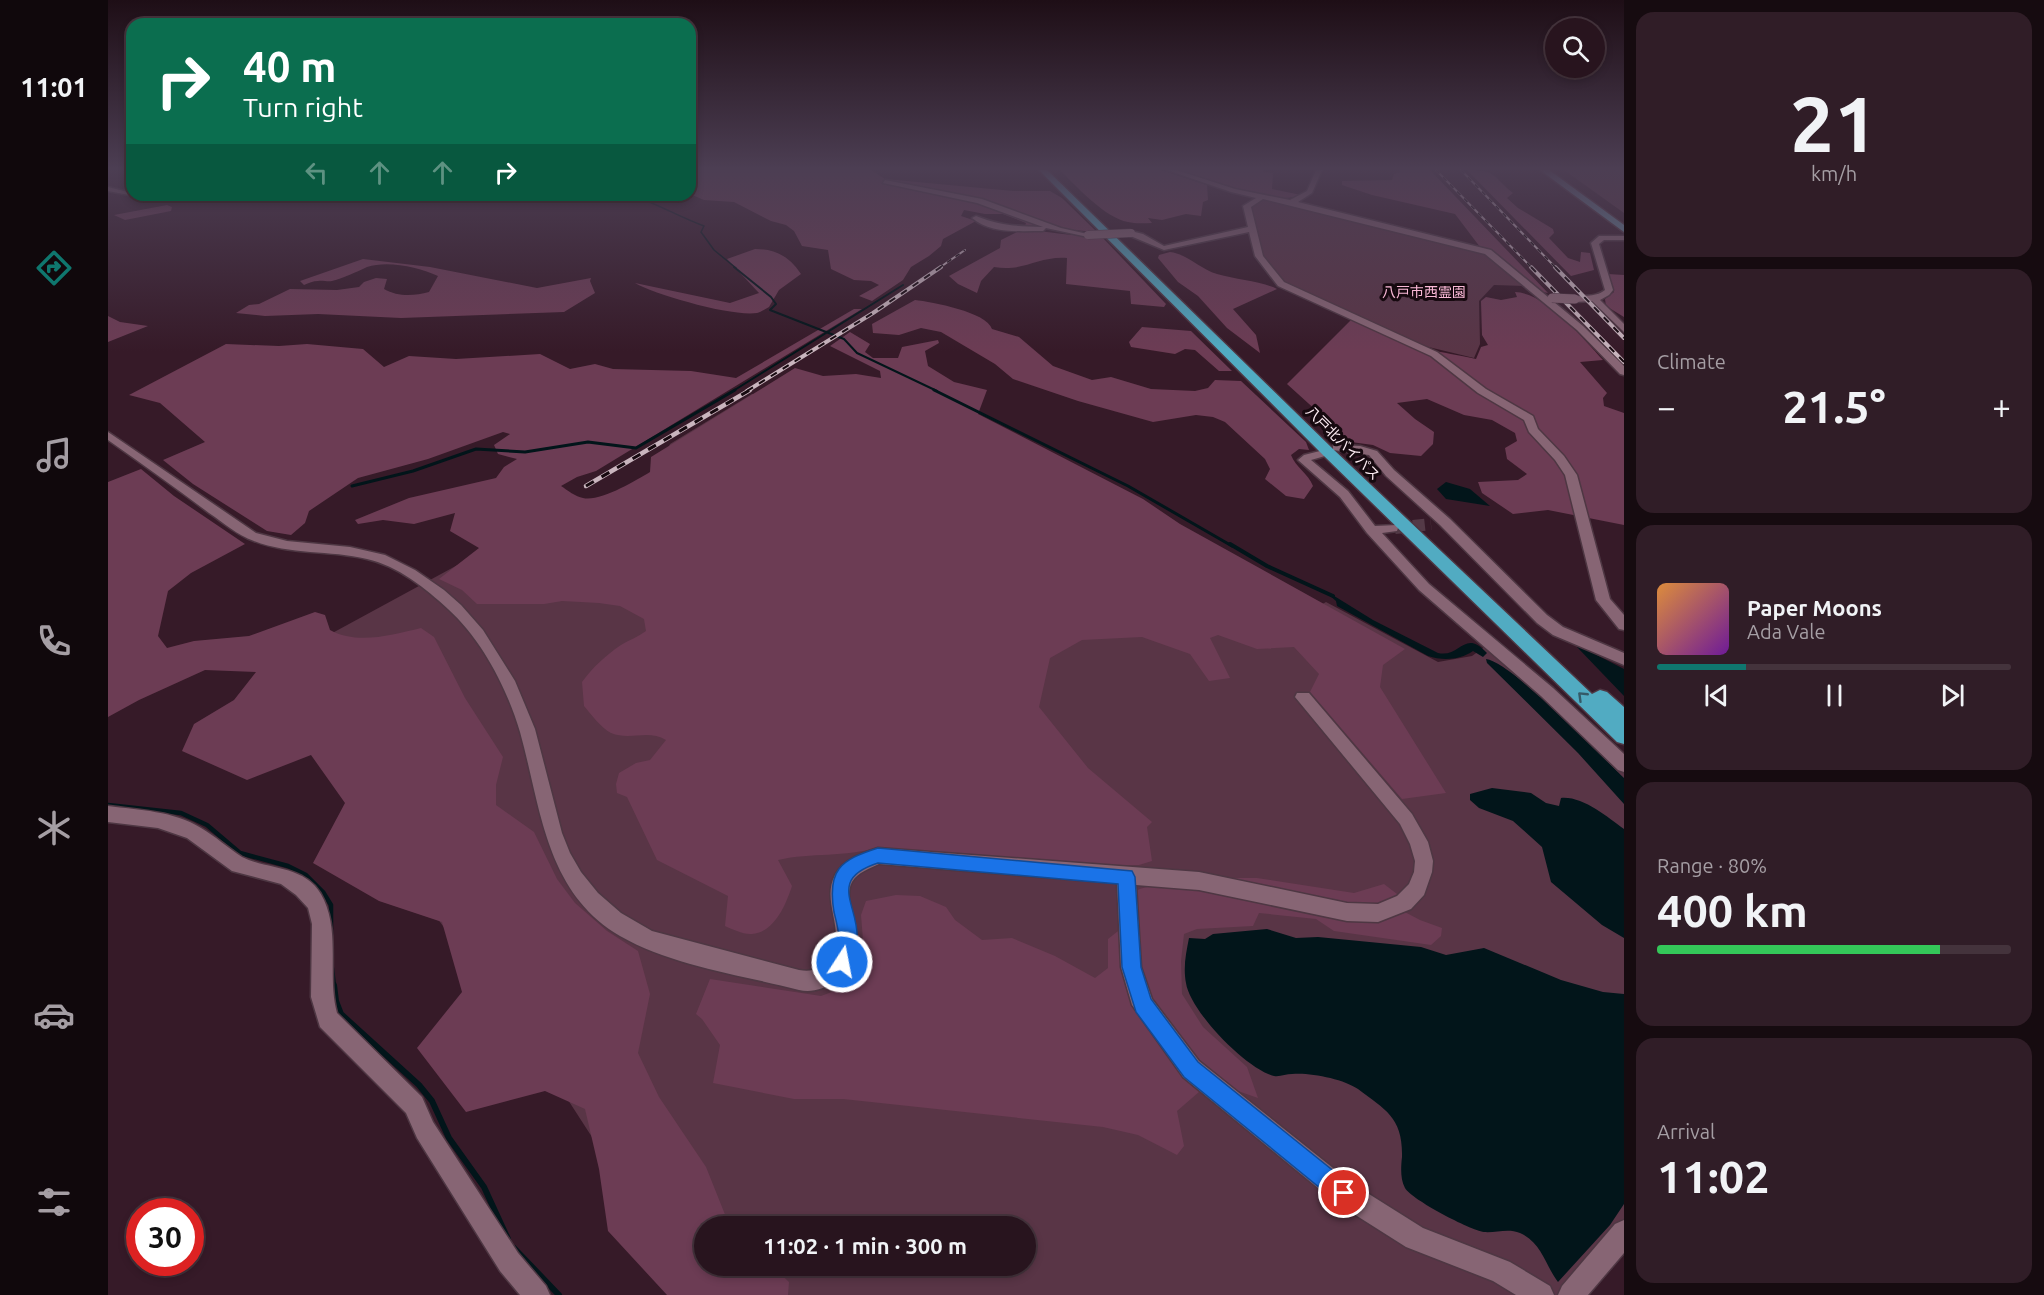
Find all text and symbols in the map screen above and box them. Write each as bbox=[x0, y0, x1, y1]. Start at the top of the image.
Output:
map controls bbox=[1545, 18, 1605, 78]
button: search bbox=[1545, 18, 1605, 78]
icon: right bbox=[144, 42, 222, 120]
text: 40 m bbox=[243, 43, 337, 90]
text: 11:01 bbox=[20, 72, 88, 102]
text: 21 bbox=[1790, 79, 1878, 167]
text: Turn right bbox=[243, 92, 363, 122]
icon: left bbox=[300, 156, 333, 189]
icon: ahead bbox=[363, 156, 396, 189]
icon: ahead bbox=[426, 156, 459, 189]
icon: right bbox=[489, 156, 522, 189]
text: km/h bbox=[1811, 162, 1857, 185]
icon: directions bbox=[33, 247, 75, 289]
park label: 八戸市西霊園 bbox=[1382, 284, 1466, 300]
text: Climate bbox=[1657, 350, 1726, 373]
text: 21.5° bbox=[1782, 381, 1886, 432]
text: − bbox=[1657, 388, 1676, 425]
text: + bbox=[1992, 388, 2011, 425]
street label: 八戸北バイパス bbox=[1303, 403, 1383, 483]
icon: music bbox=[33, 434, 75, 476]
text: Paper Moons bbox=[1747, 595, 1882, 620]
icon: phone bbox=[33, 620, 75, 662]
text: Ada Vale bbox=[1747, 620, 1825, 643]
icon: previous bbox=[1700, 679, 1733, 712]
icon: pause bbox=[1818, 679, 1851, 712]
icon: next bbox=[1936, 679, 1969, 712]
one-way arrow bbox=[1578, 692, 1589, 703]
icon: climate bbox=[33, 807, 75, 849]
text: Range · 80% bbox=[1657, 854, 1767, 877]
text: 400 km bbox=[1657, 885, 1808, 936]
position arrow bbox=[810, 930, 874, 994]
icon: car bbox=[33, 994, 75, 1036]
text: Arrival bbox=[1657, 1120, 1715, 1143]
text: 11:02 bbox=[1657, 1151, 1770, 1202]
pin bbox=[1318, 1167, 1369, 1218]
icon: arrive bbox=[1327, 1176, 1360, 1209]
icon: filters bbox=[33, 1181, 75, 1223]
speed limit sign: 30 bbox=[126, 1198, 204, 1276]
text: 11:02 · 1 min · 300 m bbox=[763, 1233, 967, 1258]

